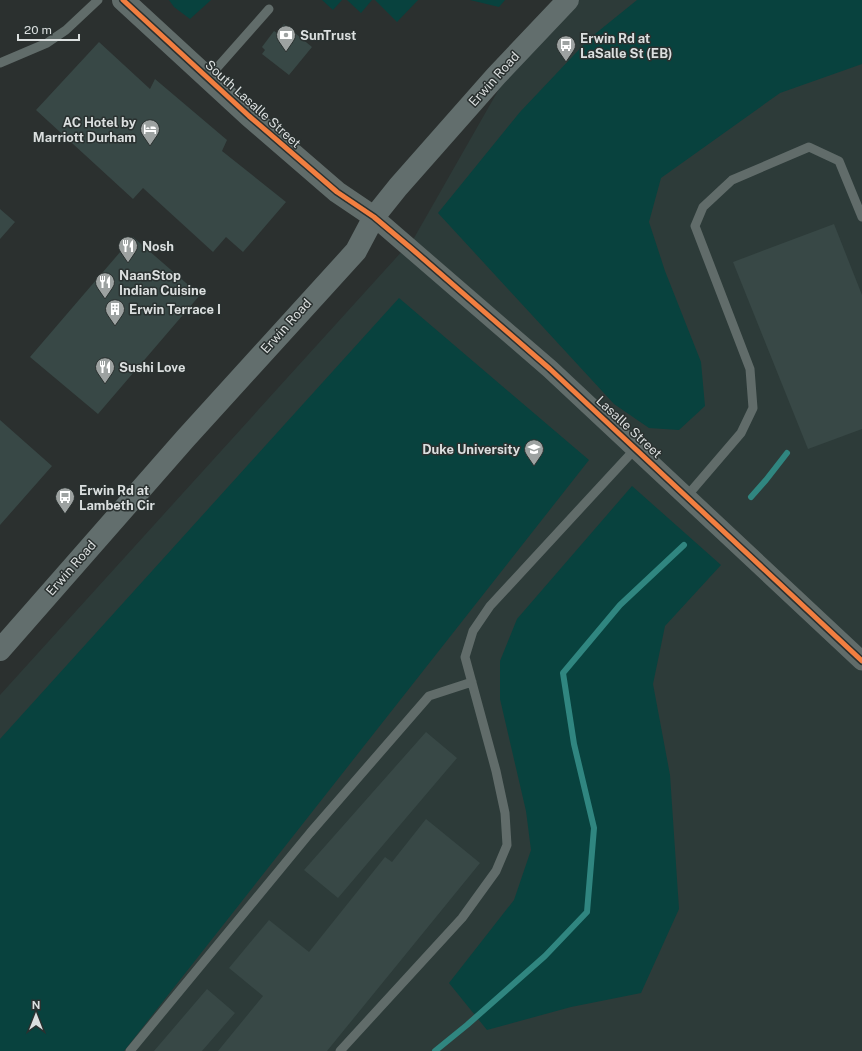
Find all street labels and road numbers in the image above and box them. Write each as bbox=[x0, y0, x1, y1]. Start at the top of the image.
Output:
street label: Erwin Road bbox=[466, 49, 522, 109]
street label: South Lasalle Street bbox=[202, 57, 304, 151]
street label: Erwin Road bbox=[258, 296, 314, 356]
street label: Lasalle Street bbox=[593, 393, 665, 461]
street label: Erwin Road bbox=[43, 537, 99, 599]

